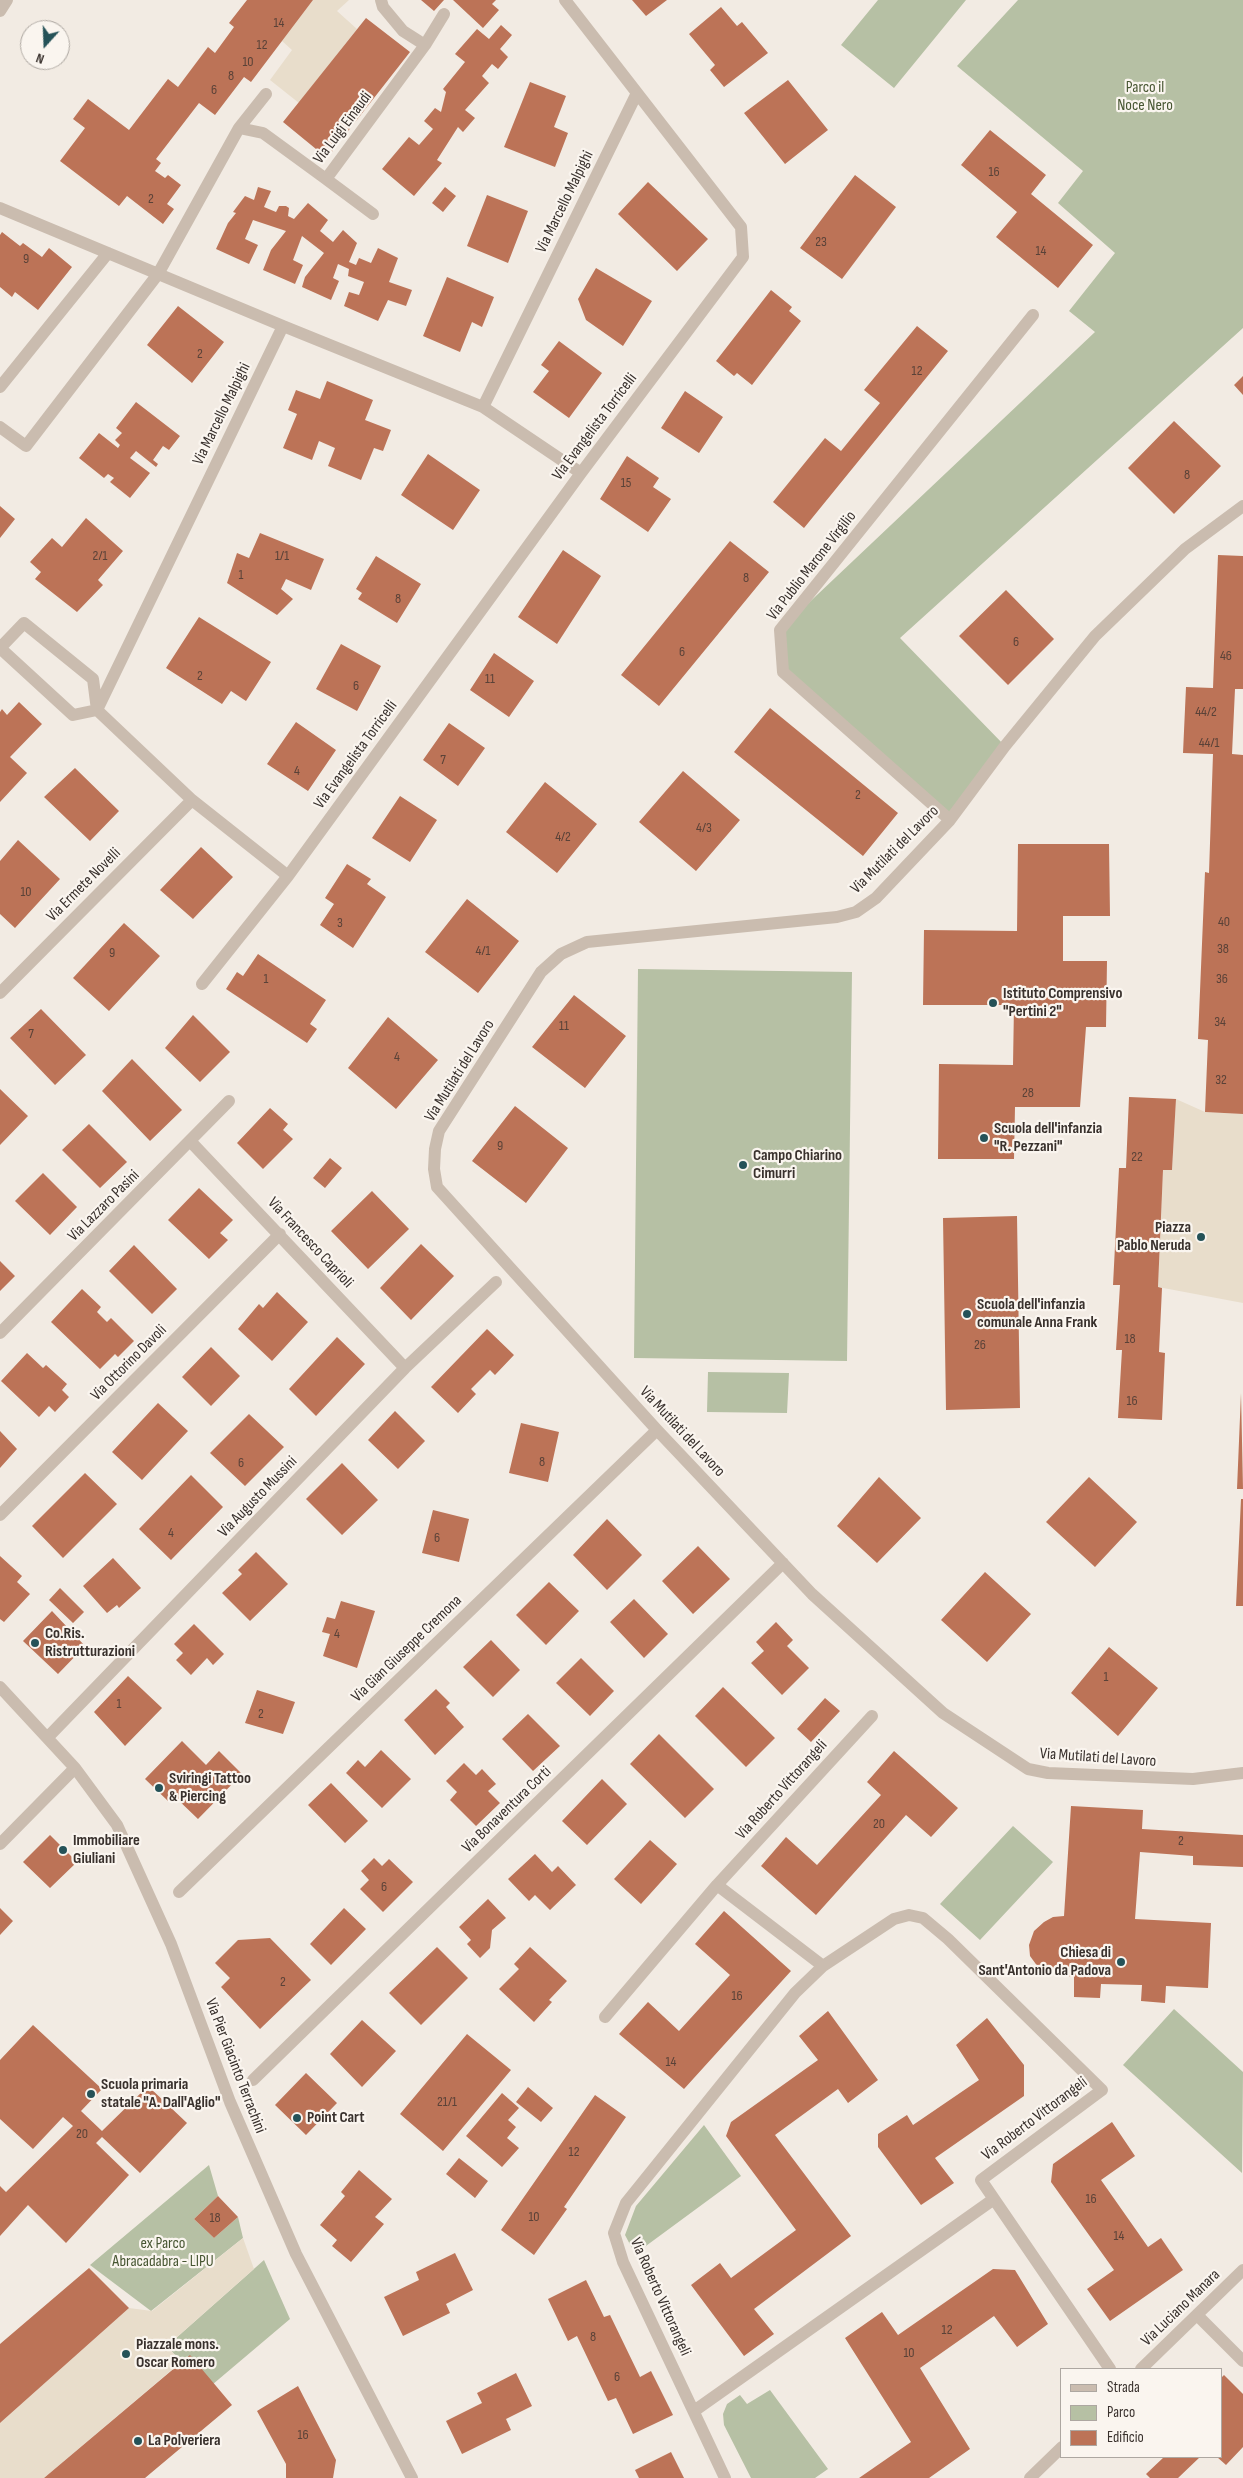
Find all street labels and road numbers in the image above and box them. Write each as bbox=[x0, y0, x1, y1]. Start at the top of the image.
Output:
street label: Via Luigi Einaudi bbox=[310, 88, 376, 168]
street label: Via Marcello Malpighi bbox=[532, 148, 598, 256]
street label: Via Marcello Malpighi bbox=[189, 360, 255, 468]
street label: Via Evangelista Torricelli bbox=[549, 370, 641, 484]
street label: Via Publio Marone Virgilio bbox=[763, 507, 861, 625]
street label: Via Evangelista Torricelli bbox=[310, 697, 402, 813]
street label: Via Mutilati del Lavoro bbox=[847, 802, 943, 898]
street label: Via Ermete Novelli bbox=[43, 844, 125, 926]
street label: Via Mutilati del Lavoro bbox=[421, 1016, 499, 1126]
street label: Via Lazzaro Pasini bbox=[64, 1166, 144, 1246]
street label: Via Francesco Caprioli bbox=[263, 1194, 357, 1292]
street label: Via Ottorino Davoli bbox=[87, 1321, 171, 1405]
street label: Via Mutilati del Lavoro bbox=[635, 1383, 729, 1481]
street label: Via Augusto Mussini bbox=[214, 1452, 302, 1542]
street label: Via Gian Giuseppe Cremona bbox=[348, 1591, 466, 1707]
street label: Via Roberto Vittorangeli bbox=[732, 1736, 832, 1844]
street label: Via Mutilati del Lavoro bbox=[1039, 1744, 1157, 1772]
street label: Via Bonaventura Corti bbox=[458, 1763, 556, 1857]
street label: Via Pier Giacinto Terrachini bbox=[200, 1996, 270, 2136]
street label: Via Roberto Vittorangeli bbox=[978, 2073, 1092, 2165]
street label: Via Roberto Vittorangeli bbox=[625, 2235, 695, 2359]
street label: Via Luciano Manara bbox=[1138, 2266, 1224, 2350]

